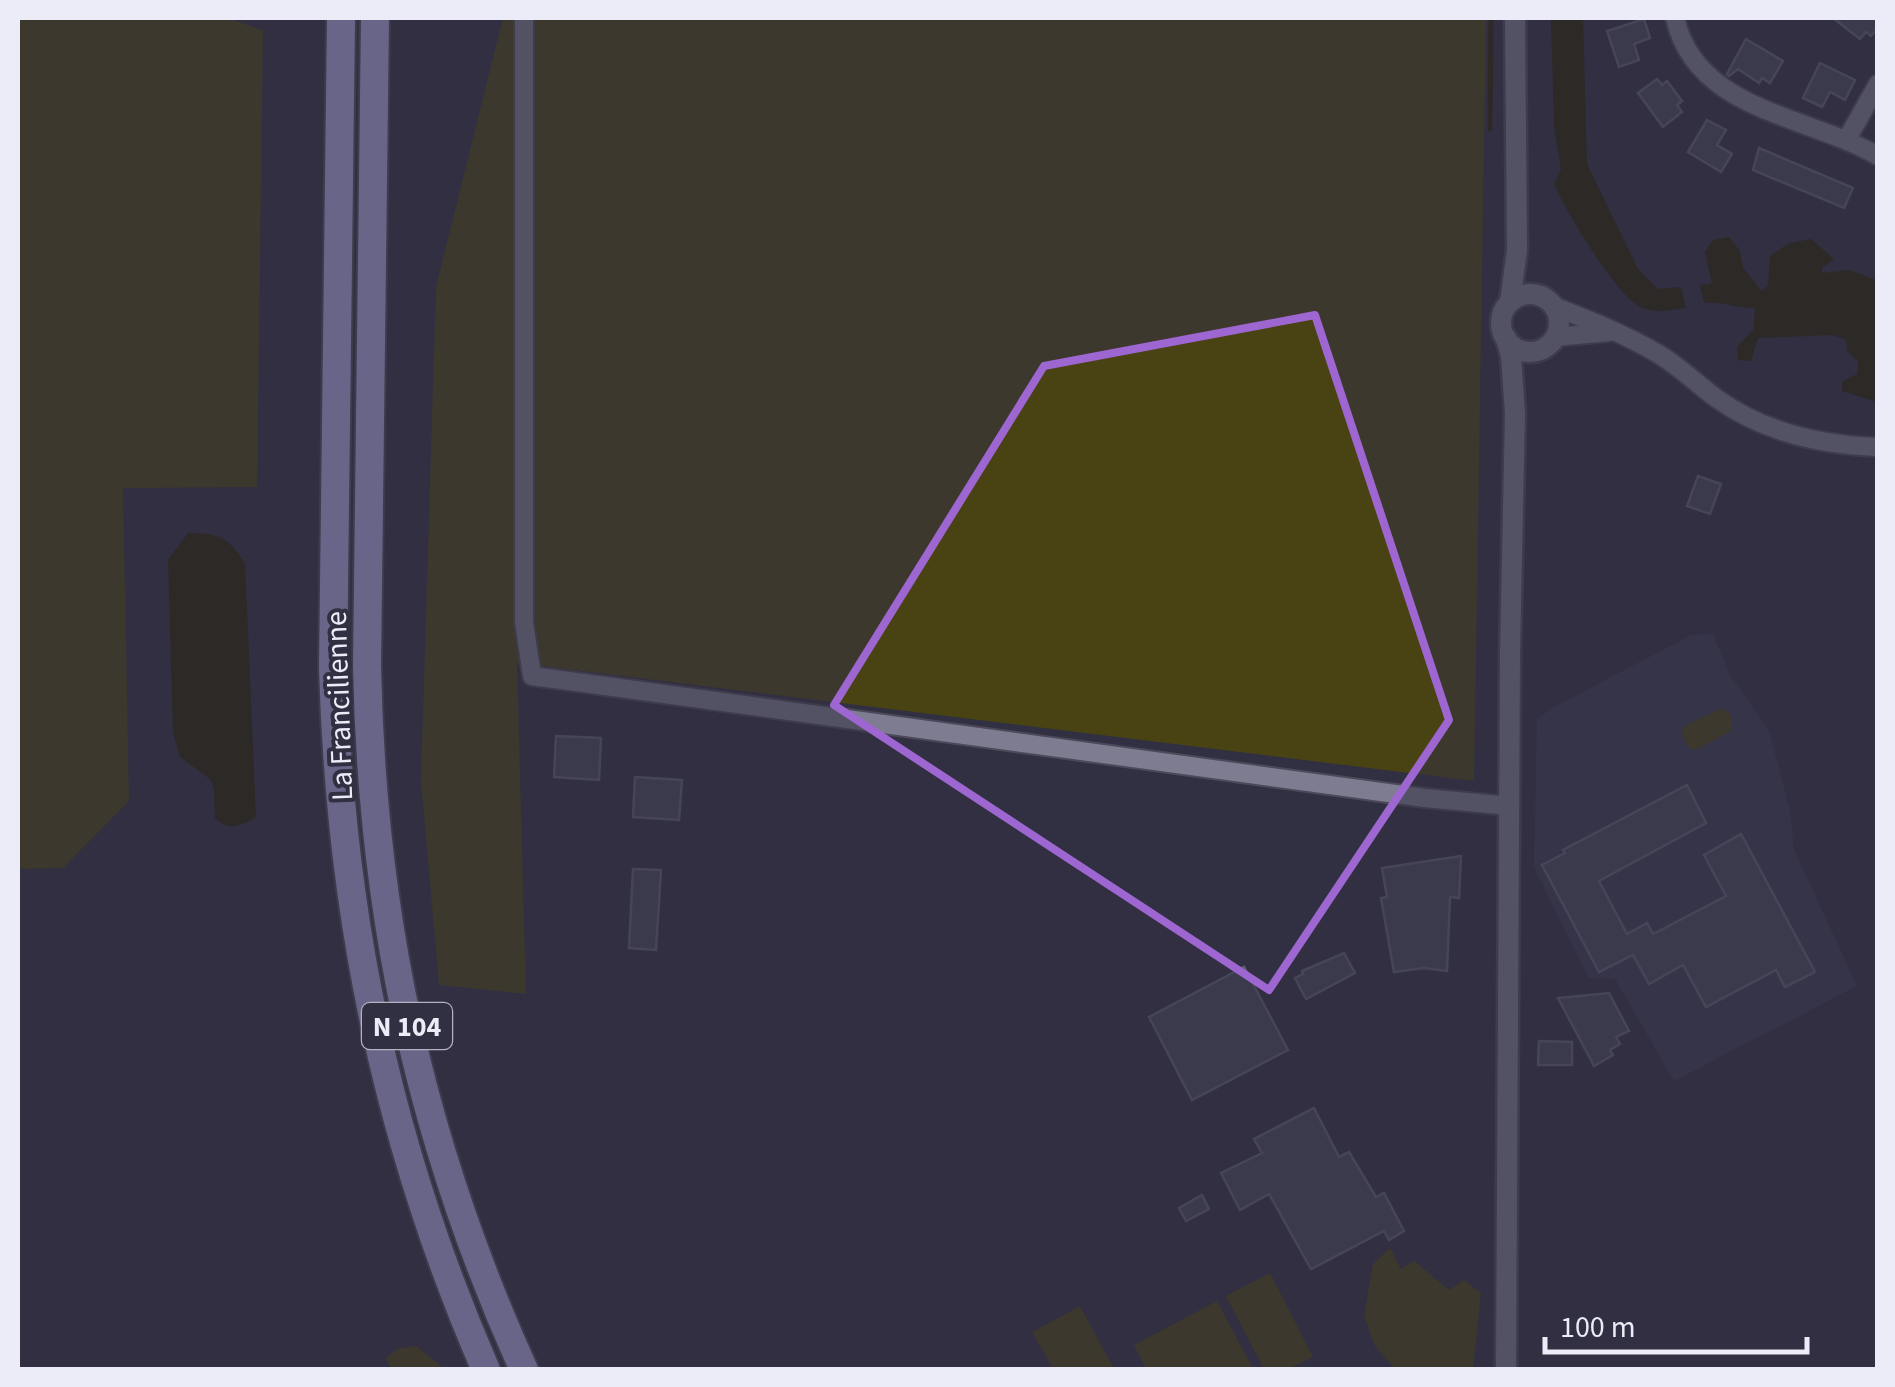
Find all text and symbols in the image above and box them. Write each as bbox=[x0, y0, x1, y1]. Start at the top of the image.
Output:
street label: La Francilienne bbox=[315, 610, 364, 802]
road number: N 104 bbox=[362, 1003, 452, 1049]
scale bar bbox=[1545, 1292, 1808, 1354]
text: 100 m bbox=[1560, 1306, 1636, 1349]

